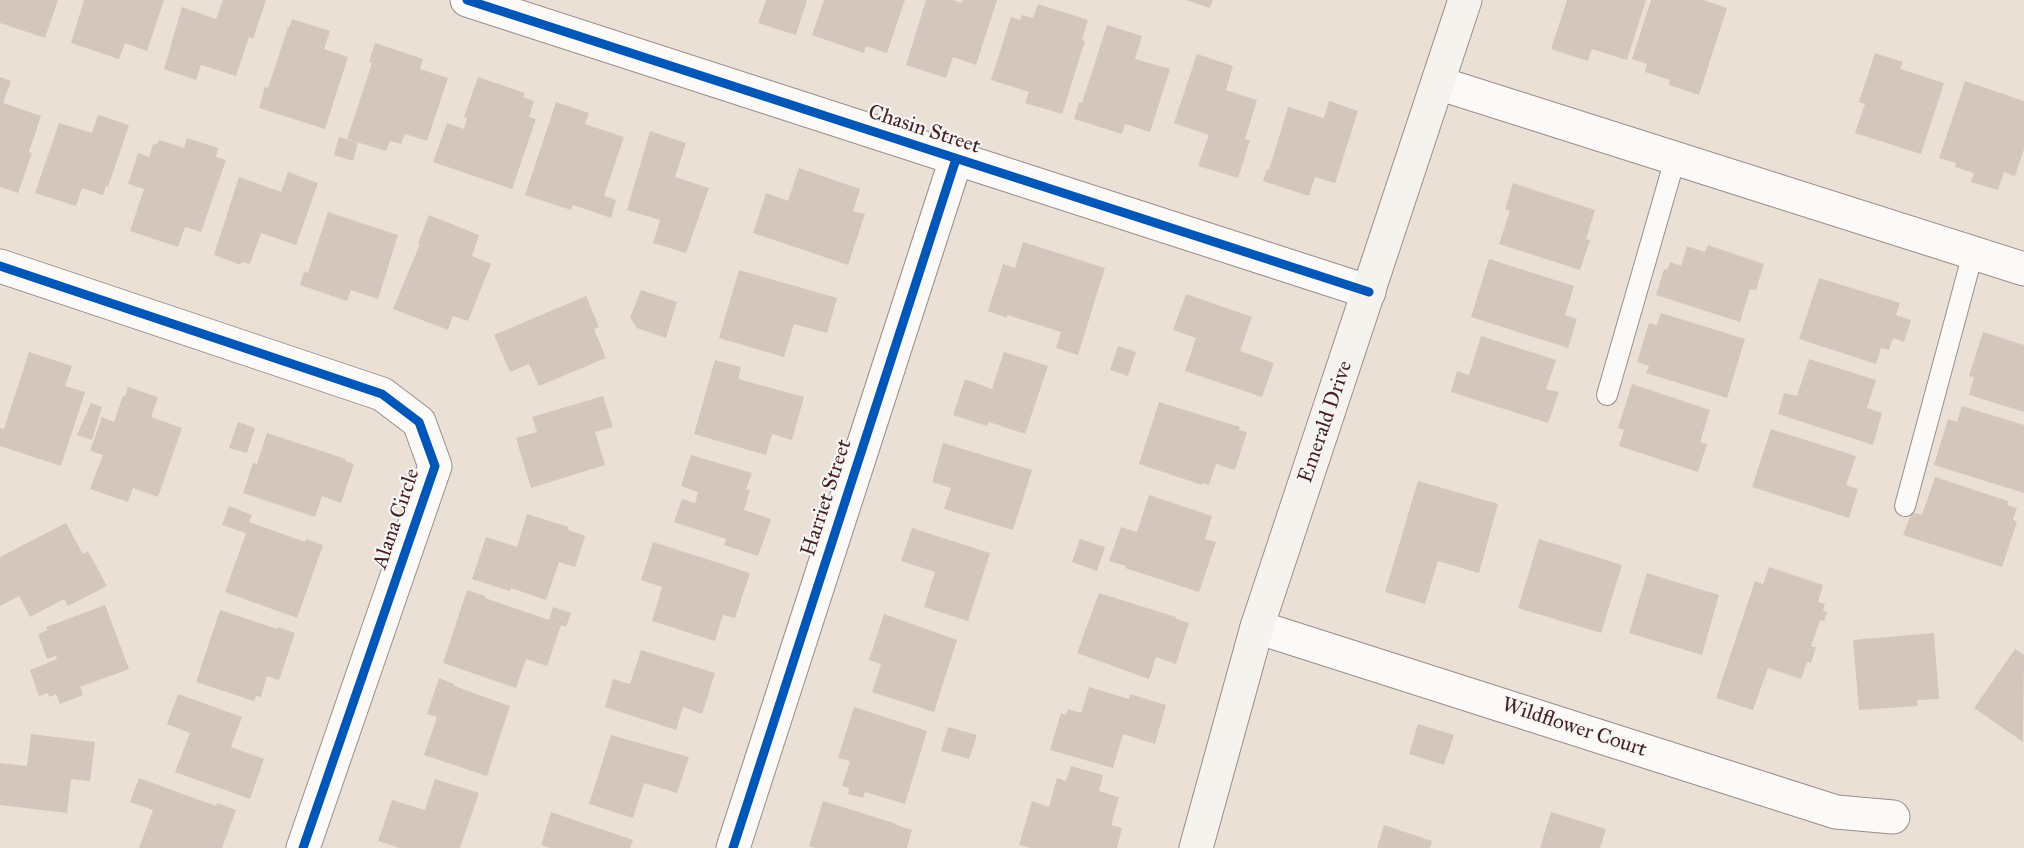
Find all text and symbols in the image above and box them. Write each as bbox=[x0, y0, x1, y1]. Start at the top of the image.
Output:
street label: Chasin Street bbox=[865, 100, 983, 160]
street label: Emerald Drive bbox=[1293, 358, 1359, 486]
street label: Harriet Street bbox=[796, 436, 858, 560]
street label: Alana Circle bbox=[368, 465, 426, 573]
street label: Wildflower Court bbox=[1498, 693, 1650, 763]

